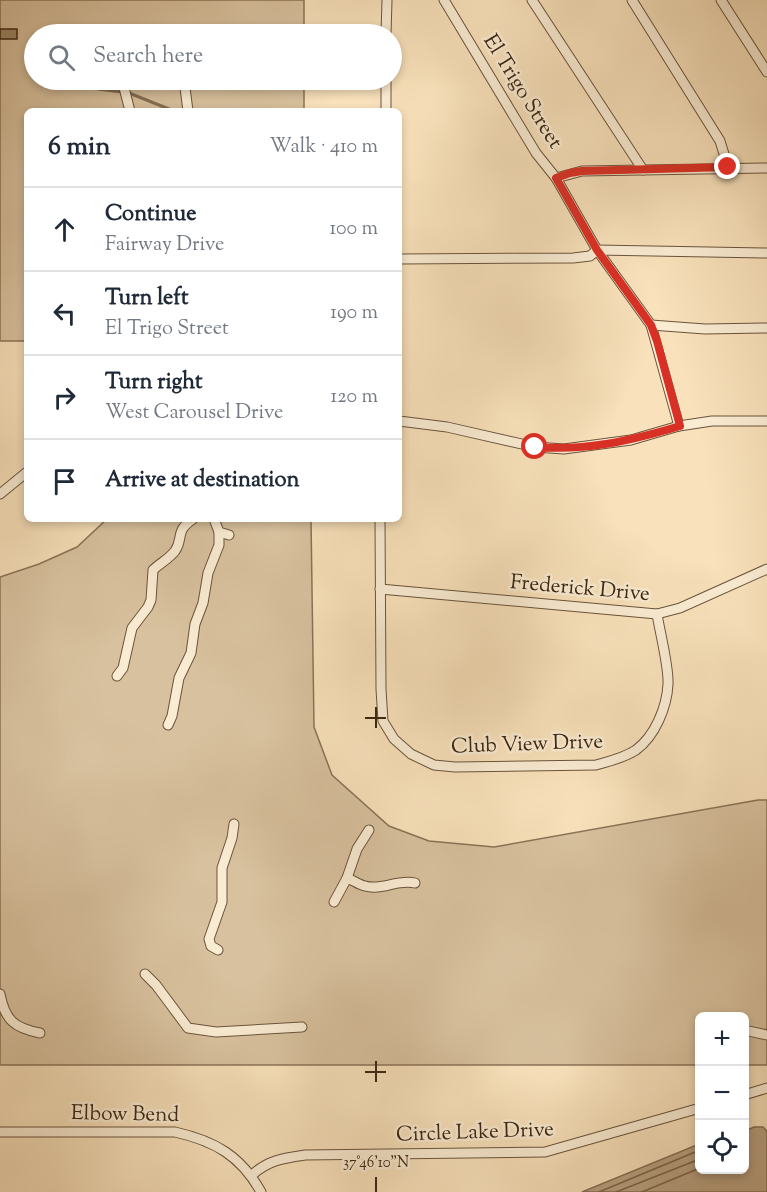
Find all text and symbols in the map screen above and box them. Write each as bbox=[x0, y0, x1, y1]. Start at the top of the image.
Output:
search box bbox=[24, 24, 402, 90]
street label: El Trigo Street bbox=[475, 29, 569, 155]
icon: search bbox=[45, 41, 78, 74]
text: Search here bbox=[93, 41, 203, 73]
text: 6 min bbox=[48, 129, 111, 166]
text: Walk · 410 m bbox=[269, 133, 378, 162]
route end bbox=[714, 153, 740, 179]
text: Continue bbox=[105, 199, 196, 231]
icon: ahead bbox=[48, 213, 81, 246]
text: 100 m bbox=[329, 215, 378, 244]
text: Fairway Drive bbox=[105, 231, 224, 260]
text: Turn left bbox=[105, 283, 188, 315]
icon: left bbox=[48, 297, 81, 330]
text: 190 m bbox=[330, 299, 378, 328]
text: El Trigo Street bbox=[105, 315, 229, 344]
text: Turn right bbox=[105, 367, 202, 399]
icon: right bbox=[48, 381, 81, 414]
text: 120 m bbox=[330, 383, 378, 412]
text: West Carousel Drive bbox=[105, 399, 283, 428]
route start bbox=[521, 433, 547, 459]
icon: arrive bbox=[48, 465, 81, 498]
text: Arrive at destination bbox=[105, 465, 300, 497]
street label: Frederick Drive bbox=[509, 568, 651, 610]
street label: Club View Drive bbox=[450, 727, 604, 763]
map controls bbox=[695, 1012, 749, 1174]
button: + bbox=[695, 1012, 749, 1066]
button: − bbox=[695, 1066, 749, 1120]
street label: Elbow Bend bbox=[71, 1099, 180, 1131]
street label: Circle Lake Drive bbox=[396, 1115, 554, 1151]
button: locate bbox=[695, 1120, 749, 1174]
text: 37°46'10"N bbox=[343, 1153, 409, 1174]

